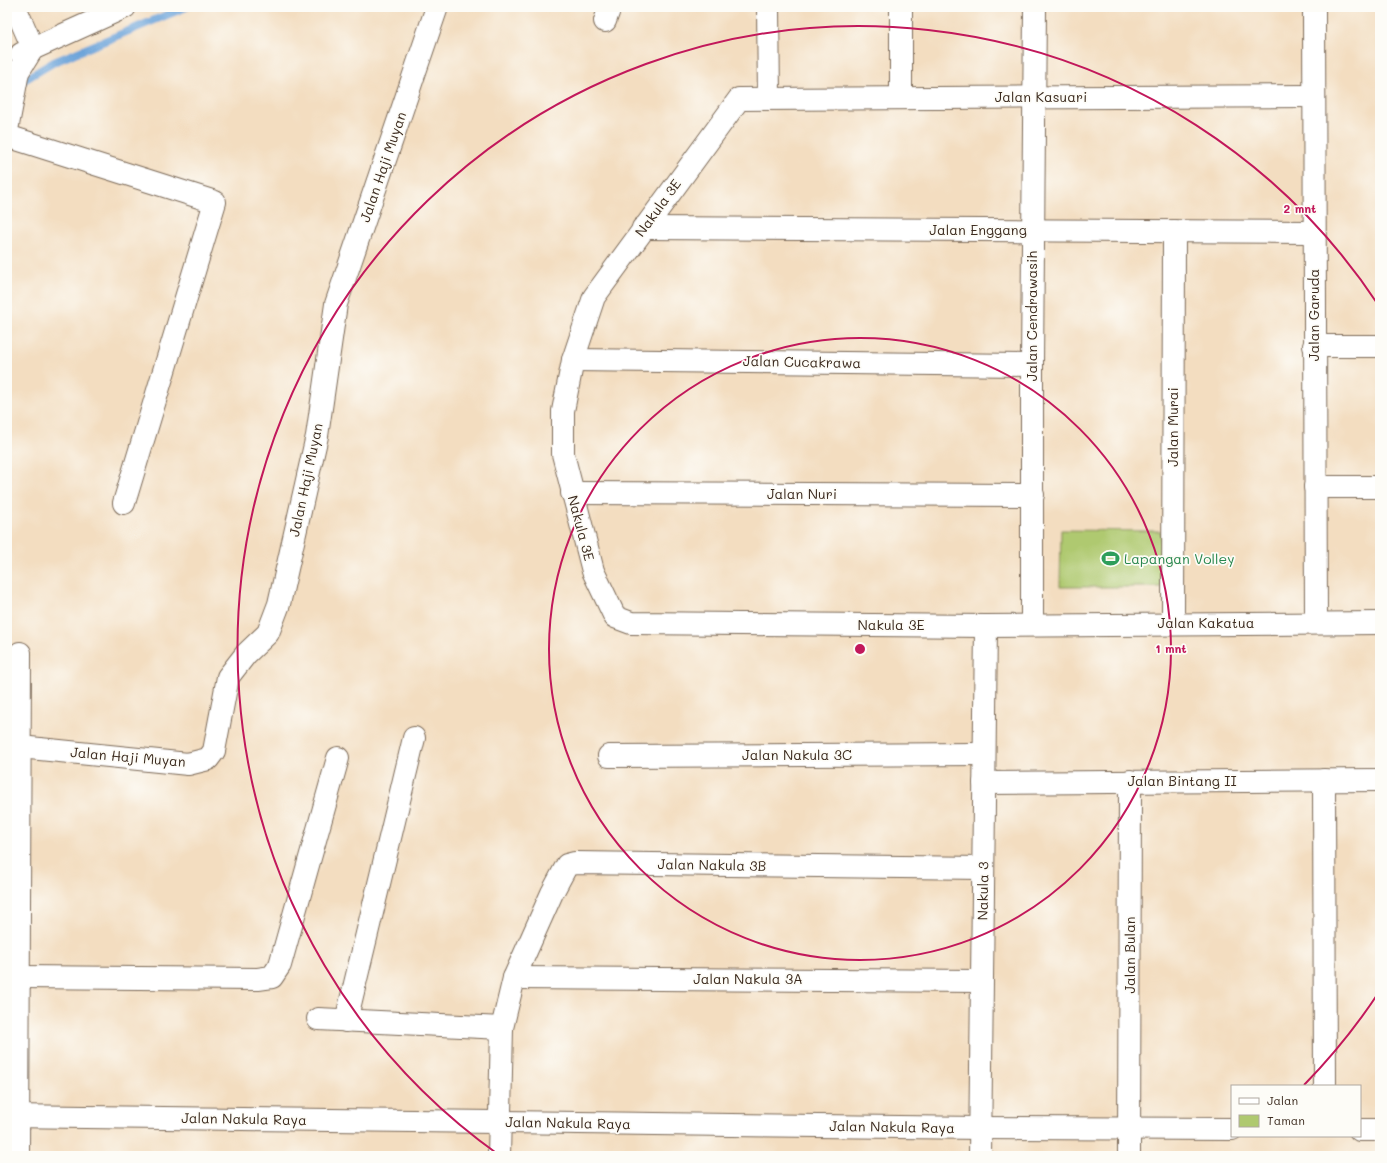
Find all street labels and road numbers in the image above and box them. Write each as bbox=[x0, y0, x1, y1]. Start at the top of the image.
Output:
street label: Jalan Kasuari bbox=[995, 87, 1087, 106]
street label: Jalan Haji Muyan bbox=[355, 109, 410, 225]
street label: Nakula 3E bbox=[630, 175, 685, 240]
street label: Jalan Enggang bbox=[929, 220, 1027, 239]
street label: Jalan Cendrawasih bbox=[1022, 251, 1041, 381]
street label: Jalan Garuda bbox=[1304, 269, 1323, 361]
street label: Jalan Cucakrawa bbox=[743, 351, 861, 372]
street label: Jalan Murai bbox=[1163, 387, 1182, 467]
street label: Jalan Haji Muyan bbox=[284, 421, 327, 538]
street label: Jalan Nuri bbox=[767, 484, 837, 503]
street label: Nakula 3E bbox=[564, 493, 599, 563]
street label: Jalan Kakatua bbox=[1158, 613, 1254, 632]
street label: Nakula 3E bbox=[857, 615, 925, 634]
street label: Jalan Haji Muyan bbox=[70, 742, 186, 771]
street label: Jalan Nakula 3C bbox=[742, 745, 852, 764]
street label: Jalan Bintang II bbox=[1127, 771, 1237, 790]
street label: Jalan Nakula 3B bbox=[658, 854, 766, 875]
street label: Nakula 3 bbox=[972, 861, 993, 921]
street label: Jalan Bulan bbox=[1120, 916, 1139, 994]
street label: Jalan Nakula 3A bbox=[693, 969, 803, 988]
street label: Jalan Nakula Raya bbox=[181, 1108, 307, 1129]
street label: Jalan Nakula Raya bbox=[505, 1112, 631, 1133]
street label: Jalan Nakula Raya bbox=[829, 1116, 955, 1137]

